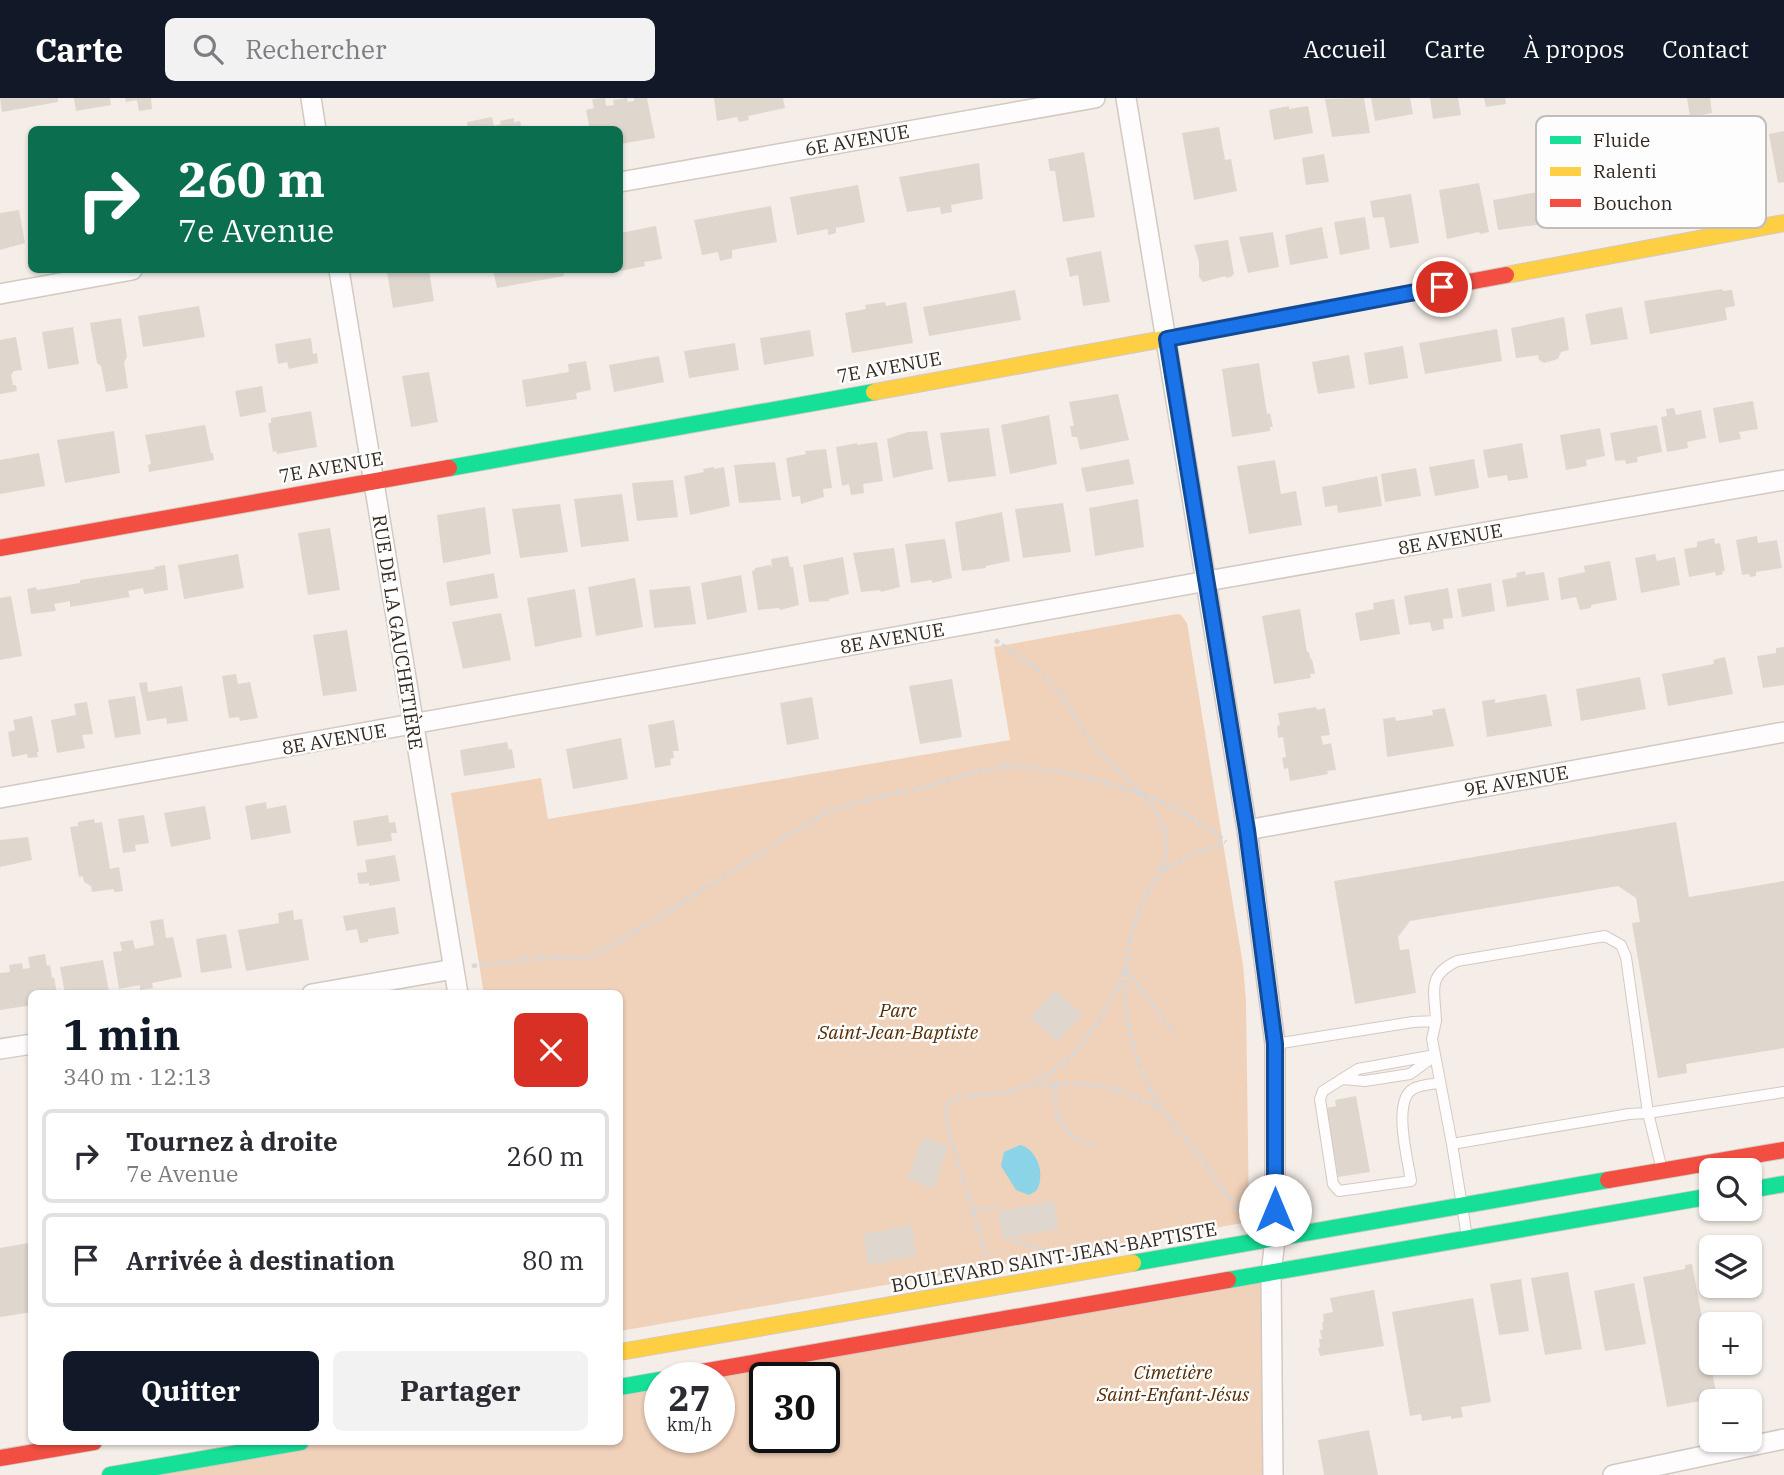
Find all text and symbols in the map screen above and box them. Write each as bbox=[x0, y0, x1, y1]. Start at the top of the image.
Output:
search box bbox=[165, 18, 655, 81]
text: Carte bbox=[35, 28, 123, 71]
icon: search bbox=[189, 30, 227, 68]
text: Rechercher bbox=[245, 32, 386, 66]
text: Accueil bbox=[1303, 33, 1387, 65]
text: Carte bbox=[1425, 33, 1485, 65]
text: À propos bbox=[1523, 33, 1624, 65]
text: Contact bbox=[1662, 33, 1749, 65]
legend bbox=[1536, 116, 1766, 228]
street label: 6E AVENUE bbox=[803, 119, 911, 161]
text: Fluide bbox=[1593, 128, 1650, 152]
text: 260 m bbox=[178, 147, 325, 210]
icon: right bbox=[63, 154, 154, 245]
text: Ralenti bbox=[1593, 159, 1657, 183]
text: Bouchon bbox=[1593, 191, 1673, 215]
text: 7e Avenue bbox=[178, 209, 334, 251]
pin bbox=[1412, 257, 1472, 317]
icon: arrive bbox=[1423, 268, 1461, 306]
street label: 7E AVENUE bbox=[835, 346, 943, 388]
street label: 7E AVENUE bbox=[277, 446, 385, 488]
street label: RUE DE LA GAUCHETIÈRE bbox=[368, 513, 428, 751]
street label: 8E AVENUE bbox=[1396, 518, 1504, 560]
street label: 8E AVENUE bbox=[838, 617, 946, 659]
street label: 8E AVENUE bbox=[280, 718, 388, 760]
street label: 9E AVENUE bbox=[1462, 760, 1570, 802]
park label: Parc Saint-Jean-Baptiste bbox=[817, 998, 979, 1044]
text: 1 min bbox=[63, 1007, 181, 1062]
button: close bbox=[514, 1013, 588, 1087]
text: 340 m · 12:13 bbox=[63, 1061, 212, 1091]
text: Tournez à droite bbox=[126, 1124, 338, 1158]
icon: right bbox=[67, 1137, 105, 1175]
text: 260 m bbox=[506, 1139, 584, 1173]
text: 7e Avenue bbox=[126, 1158, 238, 1188]
map controls bbox=[1699, 1158, 1762, 1452]
button: search bbox=[1699, 1158, 1762, 1221]
position arrow bbox=[1238, 1173, 1312, 1247]
street label: BOULEVARD SAINT-JEAN-BAPTISTE bbox=[889, 1217, 1219, 1297]
button: layers bbox=[1699, 1235, 1762, 1298]
icon: arrive bbox=[67, 1241, 105, 1279]
text: Arrivée à destination bbox=[126, 1243, 395, 1277]
text: 80 m bbox=[522, 1243, 584, 1277]
button: + bbox=[1699, 1312, 1762, 1375]
button: Quitter bbox=[63, 1351, 319, 1431]
button: Partager bbox=[333, 1351, 588, 1431]
park label: Cimetière Saint-Enfant-Jésus bbox=[1096, 1360, 1249, 1406]
speed limit sign: 30 bbox=[749, 1362, 840, 1453]
text: 27 bbox=[668, 1375, 711, 1421]
button: − bbox=[1699, 1389, 1762, 1452]
text: km/h bbox=[667, 1413, 712, 1436]

